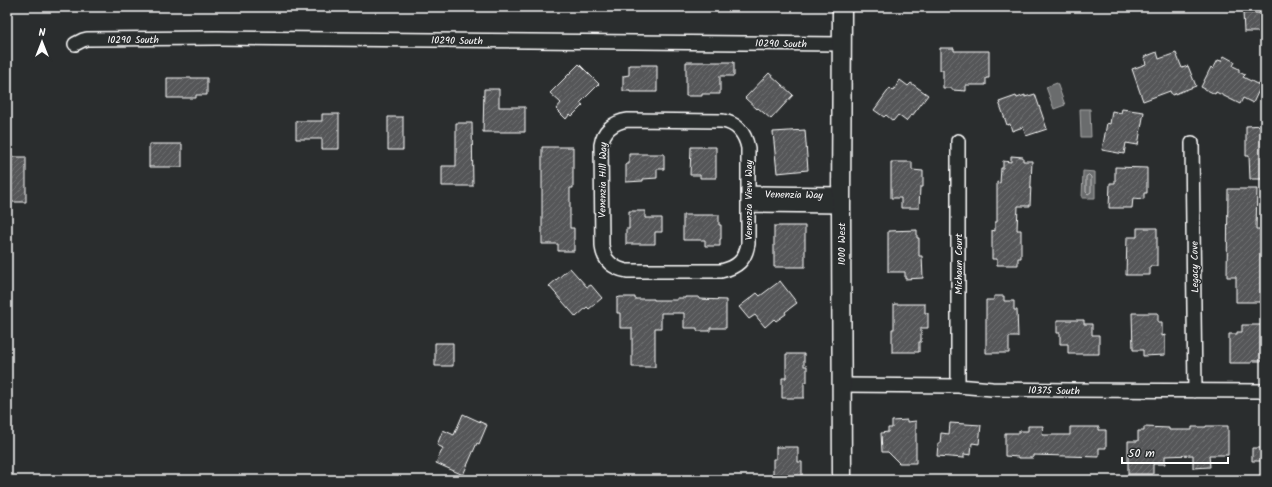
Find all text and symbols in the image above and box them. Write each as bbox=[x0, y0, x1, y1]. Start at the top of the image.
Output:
north arrow bbox=[22, 22, 62, 62]
text: N bbox=[39, 24, 46, 42]
street label: 10290 South bbox=[107, 32, 159, 48]
street label: 10290 South bbox=[431, 33, 483, 49]
street label: 10290 South bbox=[755, 36, 807, 52]
street label: Venenzia Hill Way bbox=[594, 142, 612, 218]
street label: Venenzia View Way bbox=[741, 159, 757, 240]
street label: Venenzia Way bbox=[765, 186, 823, 204]
street label: 1000 West bbox=[834, 223, 850, 265]
street label: Michaun Court bbox=[951, 233, 967, 295]
street label: Legacy Cove bbox=[1187, 240, 1203, 293]
street label: 10375 South bbox=[1028, 383, 1080, 399]
scale bar bbox=[1122, 439, 1228, 465]
text: 50 m bbox=[1128, 444, 1155, 463]

